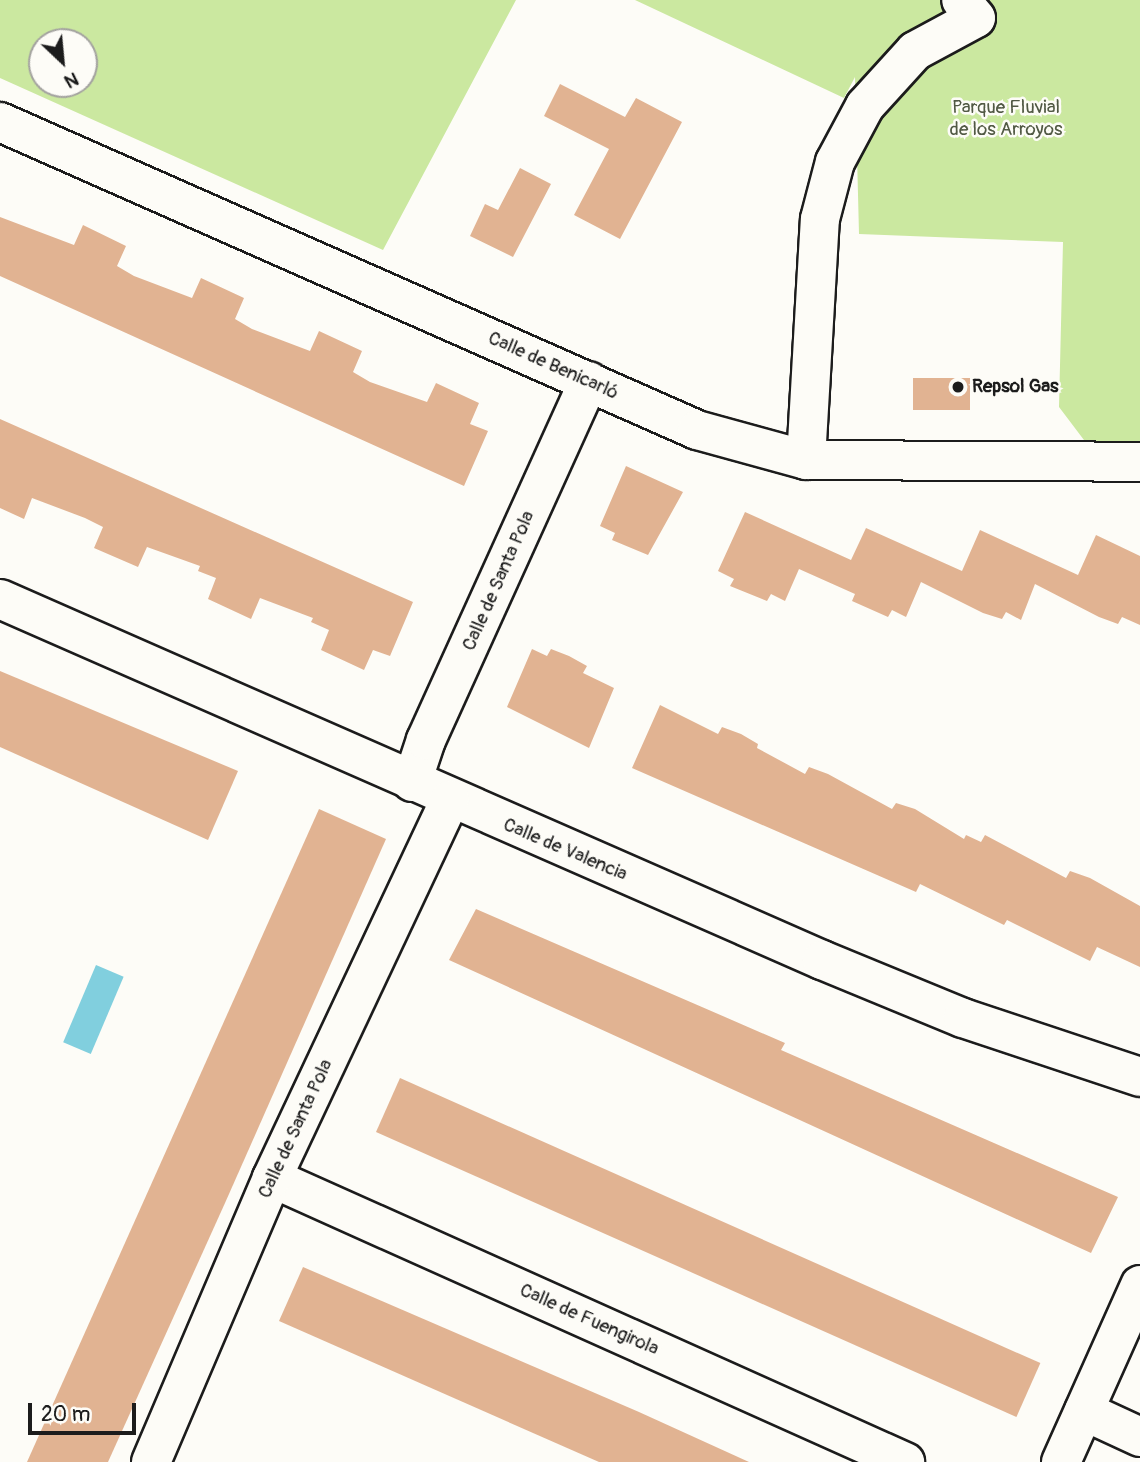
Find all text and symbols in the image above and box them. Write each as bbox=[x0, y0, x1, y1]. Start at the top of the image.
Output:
north arrow bbox=[28, 28, 98, 98]
text: N bbox=[60, 66, 82, 94]
park label: Parque Fluvial de los Arroyos bbox=[950, 97, 1062, 141]
street label: Calle de Benicarló bbox=[484, 327, 622, 405]
place label: Repsol Gas bbox=[972, 376, 1059, 398]
marker: Repsol Gas bbox=[950, 379, 966, 395]
street label: Calle de Santa Pola bbox=[458, 508, 540, 654]
street label: Calle de Valencia bbox=[500, 814, 630, 886]
street label: Calle de Santa Pola bbox=[254, 1056, 338, 1202]
street label: Calle de Fuengirola bbox=[516, 1279, 662, 1361]
scale bar bbox=[32, 1388, 140, 1432]
text: 20 m bbox=[41, 1401, 90, 1428]

